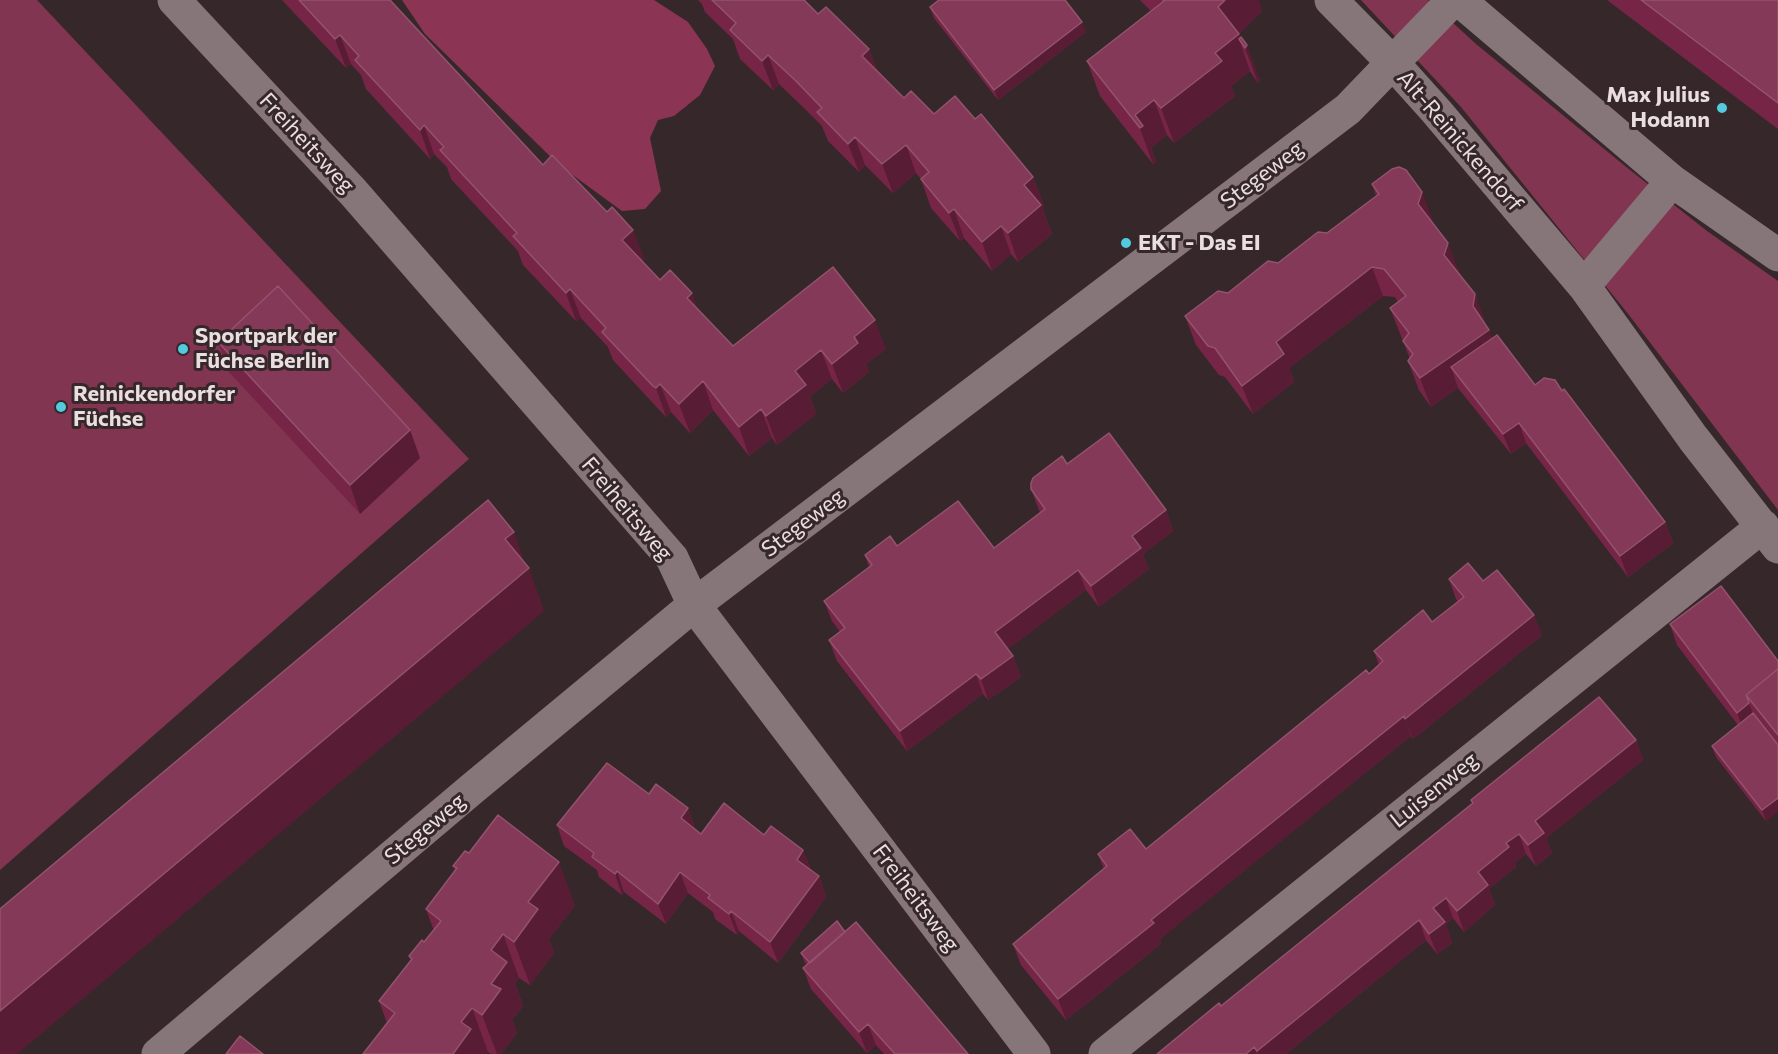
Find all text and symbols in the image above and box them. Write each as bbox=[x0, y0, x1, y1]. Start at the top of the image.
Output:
street label: Alt-Reinickendorf bbox=[1391, 65, 1529, 217]
place label: Max Julius Hodann bbox=[1606, 82, 1710, 134]
street label: Freiheitsweg bbox=[254, 87, 360, 199]
marker: Max Julius Hodann bbox=[1715, 101, 1729, 115]
street label: Stegeweg bbox=[1215, 135, 1309, 215]
place label: EKT - Das EI bbox=[1138, 230, 1261, 256]
marker: EKT - Das EI bbox=[1119, 236, 1133, 250]
place label: Sportpark der Füchse Berlin bbox=[195, 323, 337, 374]
marker: Sportpark der Füchse Berlin bbox=[176, 342, 190, 356]
place label: Reinickendorfer Füchse bbox=[73, 381, 235, 433]
marker: Reinickendorfer Füchse bbox=[54, 400, 68, 414]
street label: Freiheitsweg bbox=[576, 452, 678, 566]
street label: Stegeweg bbox=[756, 483, 850, 563]
street label: Luisenweg bbox=[1385, 747, 1483, 833]
street label: Stegeweg bbox=[379, 788, 471, 870]
street label: Freiheitsweg bbox=[867, 839, 965, 957]

